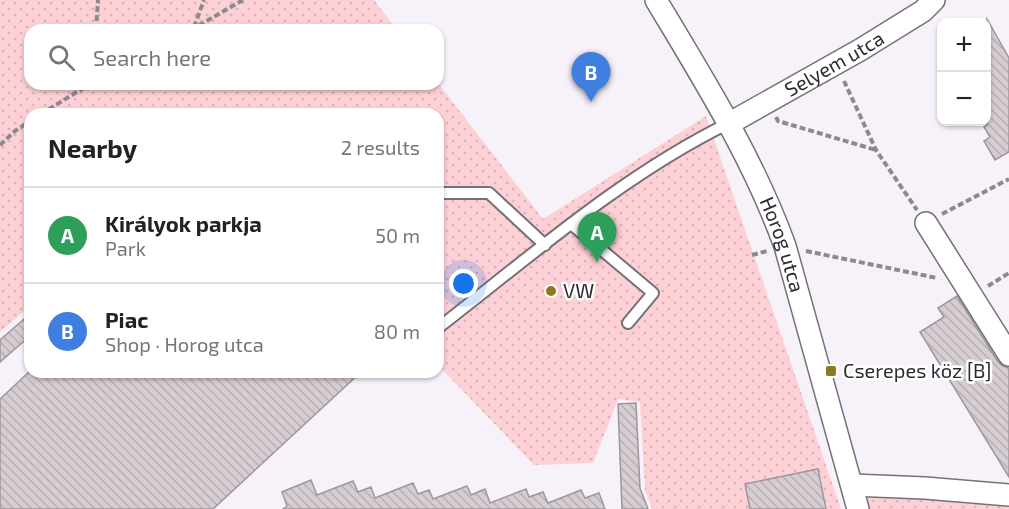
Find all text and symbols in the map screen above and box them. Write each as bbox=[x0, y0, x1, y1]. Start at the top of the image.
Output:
map controls bbox=[937, 18, 991, 126]
button: + bbox=[937, 18, 991, 72]
search box bbox=[24, 24, 444, 90]
street label: Selyem utca bbox=[780, 25, 888, 101]
icon: search bbox=[45, 41, 78, 74]
text: Search here bbox=[93, 44, 211, 70]
pin: B bbox=[572, 52, 610, 102]
button: − bbox=[937, 72, 991, 126]
text: Nearby bbox=[48, 132, 137, 163]
text: 2 results bbox=[341, 135, 420, 159]
street label: Horog utca bbox=[755, 193, 810, 295]
text: Királyok parkja bbox=[105, 210, 262, 236]
pin: A bbox=[578, 212, 616, 262]
text: A bbox=[61, 223, 74, 247]
text: 50 m bbox=[375, 223, 420, 247]
text: Park bbox=[105, 236, 146, 260]
your location bbox=[449, 269, 478, 298]
place label: VW bbox=[563, 278, 594, 302]
marker: VW bbox=[544, 284, 558, 298]
text: Piac bbox=[105, 306, 148, 332]
text: B bbox=[61, 319, 74, 343]
text: 80 m bbox=[374, 319, 420, 343]
text: Shop · Horog utca bbox=[105, 332, 264, 356]
place label: Cserepes köz [B] bbox=[843, 358, 992, 382]
marker: Cserepes köz [B] bbox=[824, 364, 838, 378]

